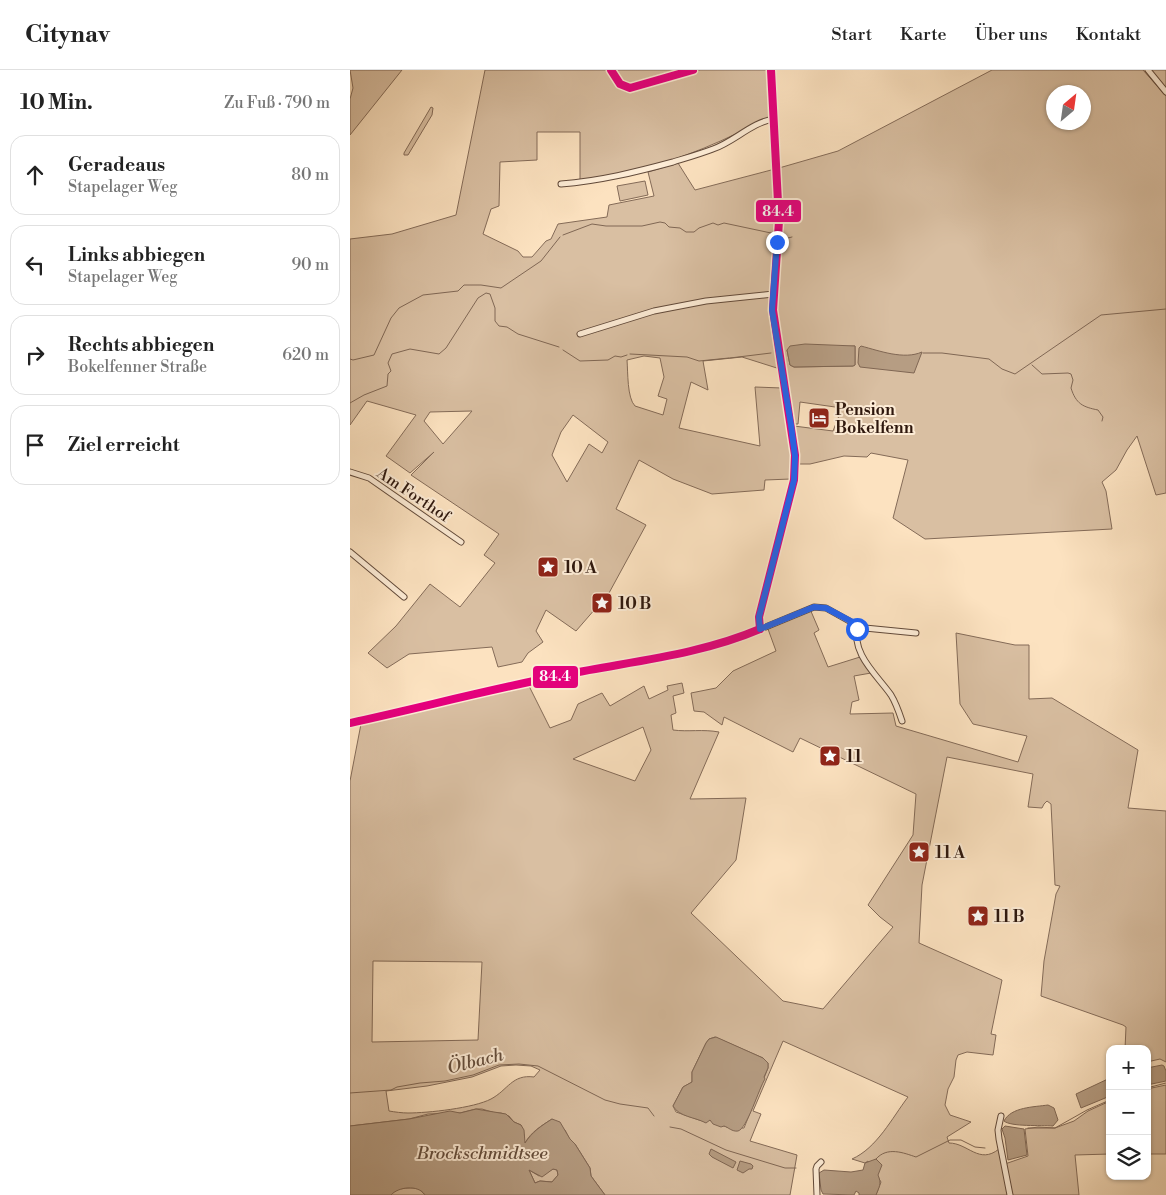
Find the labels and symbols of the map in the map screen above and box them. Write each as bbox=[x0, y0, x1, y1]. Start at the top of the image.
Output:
north arrow bbox=[1046, 85, 1091, 130]
line badge: 84.4 bbox=[755, 199, 802, 223]
text: 84.4 bbox=[762, 203, 794, 221]
route end bbox=[766, 231, 789, 254]
place label: Pension Bokelfenn bbox=[835, 400, 914, 438]
hotel icon: Pension Bokelfenn bbox=[807, 406, 831, 430]
street label: Am Forthof bbox=[372, 463, 455, 527]
place icon: 10 A bbox=[536, 555, 560, 579]
place label: 10 A bbox=[564, 558, 597, 578]
place icon: 10 B bbox=[590, 591, 614, 615]
place label: 10 B bbox=[618, 594, 651, 614]
route start bbox=[846, 618, 869, 641]
line badge: 84.4 bbox=[532, 665, 579, 689]
text: 84.4 bbox=[539, 668, 571, 686]
place icon: 11 bbox=[818, 744, 842, 768]
place label: 11 bbox=[846, 747, 862, 767]
place icon: 11 A bbox=[907, 840, 931, 864]
place label: 11 A bbox=[935, 843, 965, 863]
place icon: 11 B bbox=[966, 904, 990, 928]
place label: 11 B bbox=[994, 907, 1024, 927]
water label: Ölbach bbox=[445, 1043, 507, 1080]
water label: Brockschmidtsee bbox=[415, 1142, 548, 1165]

